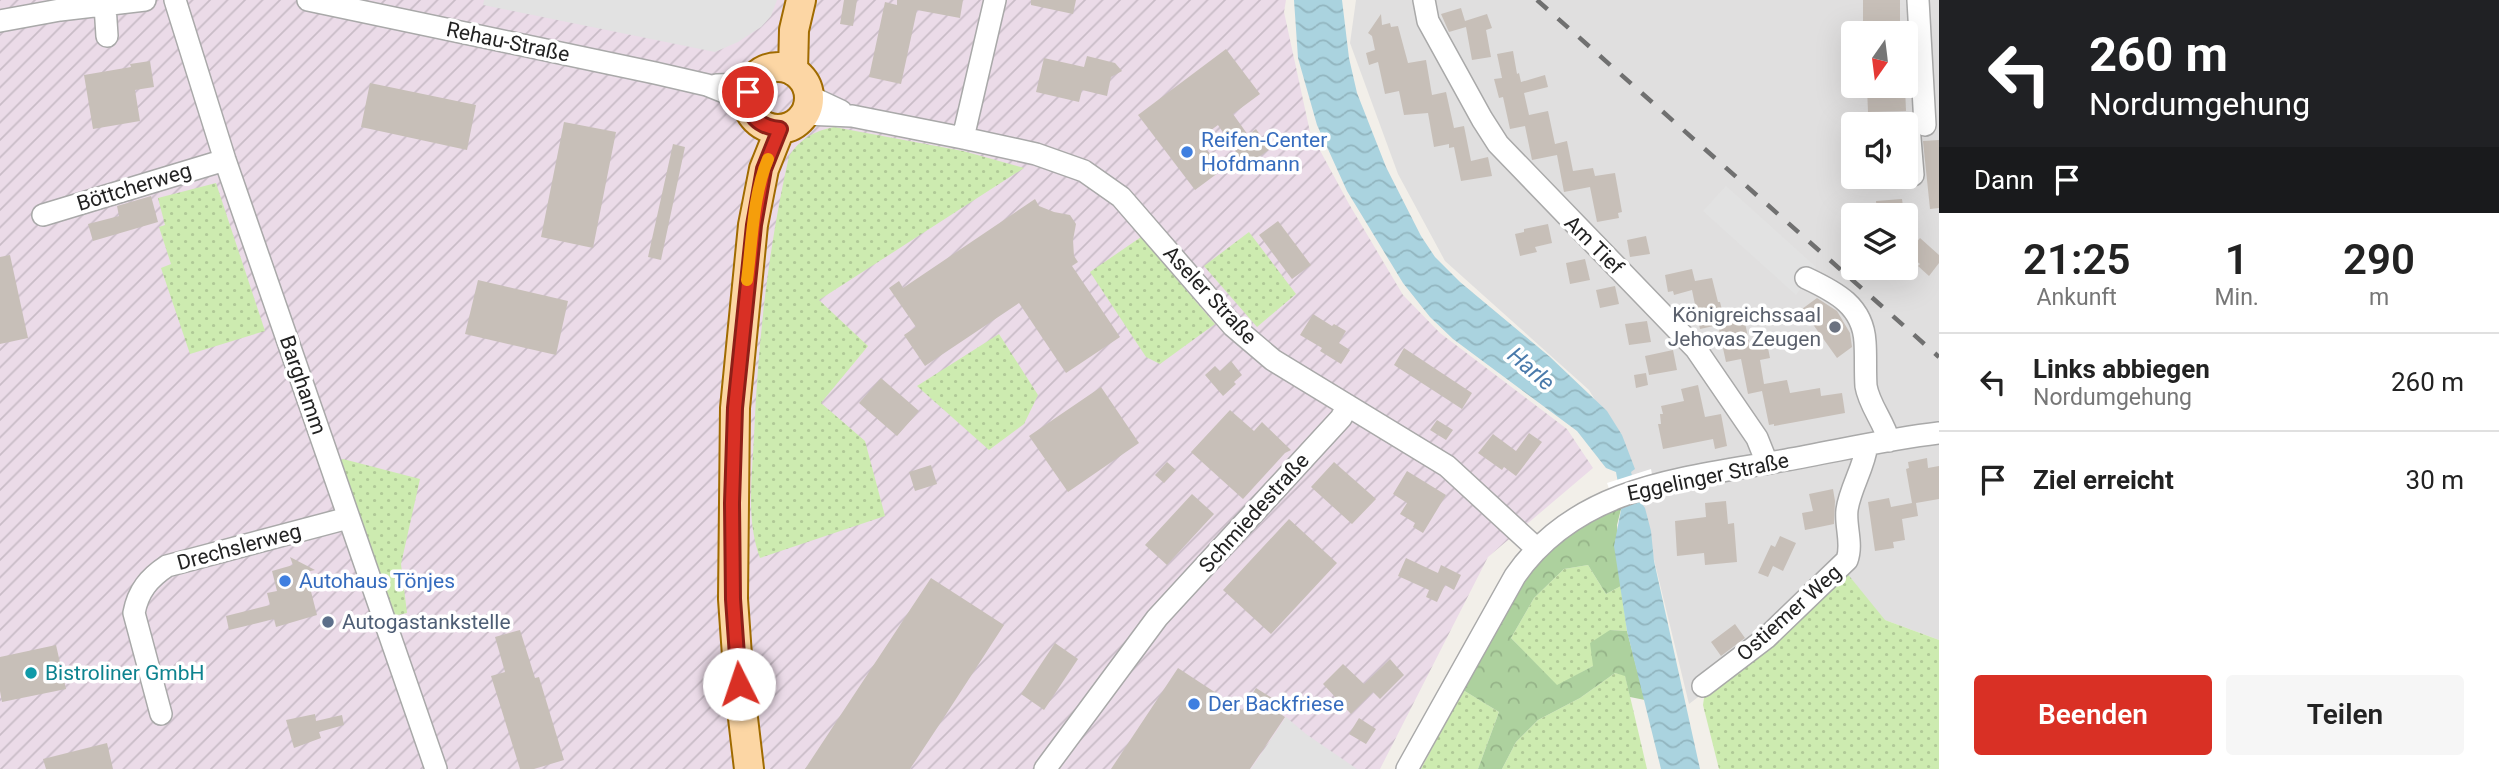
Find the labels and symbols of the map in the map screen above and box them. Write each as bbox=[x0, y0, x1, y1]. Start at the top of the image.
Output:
street label: Rehau-Straße bbox=[444, 17, 572, 67]
north arrow bbox=[1841, 21, 1918, 98]
pin bbox=[718, 62, 778, 122]
place label: Reifen-Center Hofdmann bbox=[1201, 128, 1327, 176]
marker: Reifen-Center Hofdmann bbox=[1179, 144, 1195, 160]
street label: Böttcherweg bbox=[74, 158, 194, 216]
street label: Am Tief bbox=[1560, 211, 1629, 280]
street label: Aseler Straße bbox=[1158, 241, 1262, 349]
place label: Königreichssaal Jehovas Zeugen bbox=[1668, 303, 1821, 351]
marker: Königreichssaal Jehovas Zeugen bbox=[1827, 319, 1843, 335]
street label: Barghamm bbox=[275, 332, 331, 438]
water label: Harle bbox=[1502, 342, 1560, 396]
street label: Schmiedestraße bbox=[1194, 448, 1314, 578]
street label: Eggelinger Straße bbox=[1625, 448, 1791, 506]
street label: Drechslerweg bbox=[174, 519, 304, 575]
street label: Ostiemer Weg bbox=[1732, 560, 1846, 666]
place label: Autohaus Tönjes bbox=[299, 569, 455, 593]
marker: Autohaus Tönjes bbox=[277, 573, 293, 589]
place label: Autogastankstelle bbox=[342, 610, 511, 634]
marker: Autogastankstelle bbox=[320, 614, 336, 630]
position arrow bbox=[702, 647, 776, 721]
place label: Bistroliner GmbH bbox=[45, 661, 205, 685]
marker: Bistroliner GmbH bbox=[23, 665, 39, 681]
place label: Der Backfriese bbox=[1208, 692, 1344, 716]
marker: Der Backfriese bbox=[1186, 696, 1202, 712]

